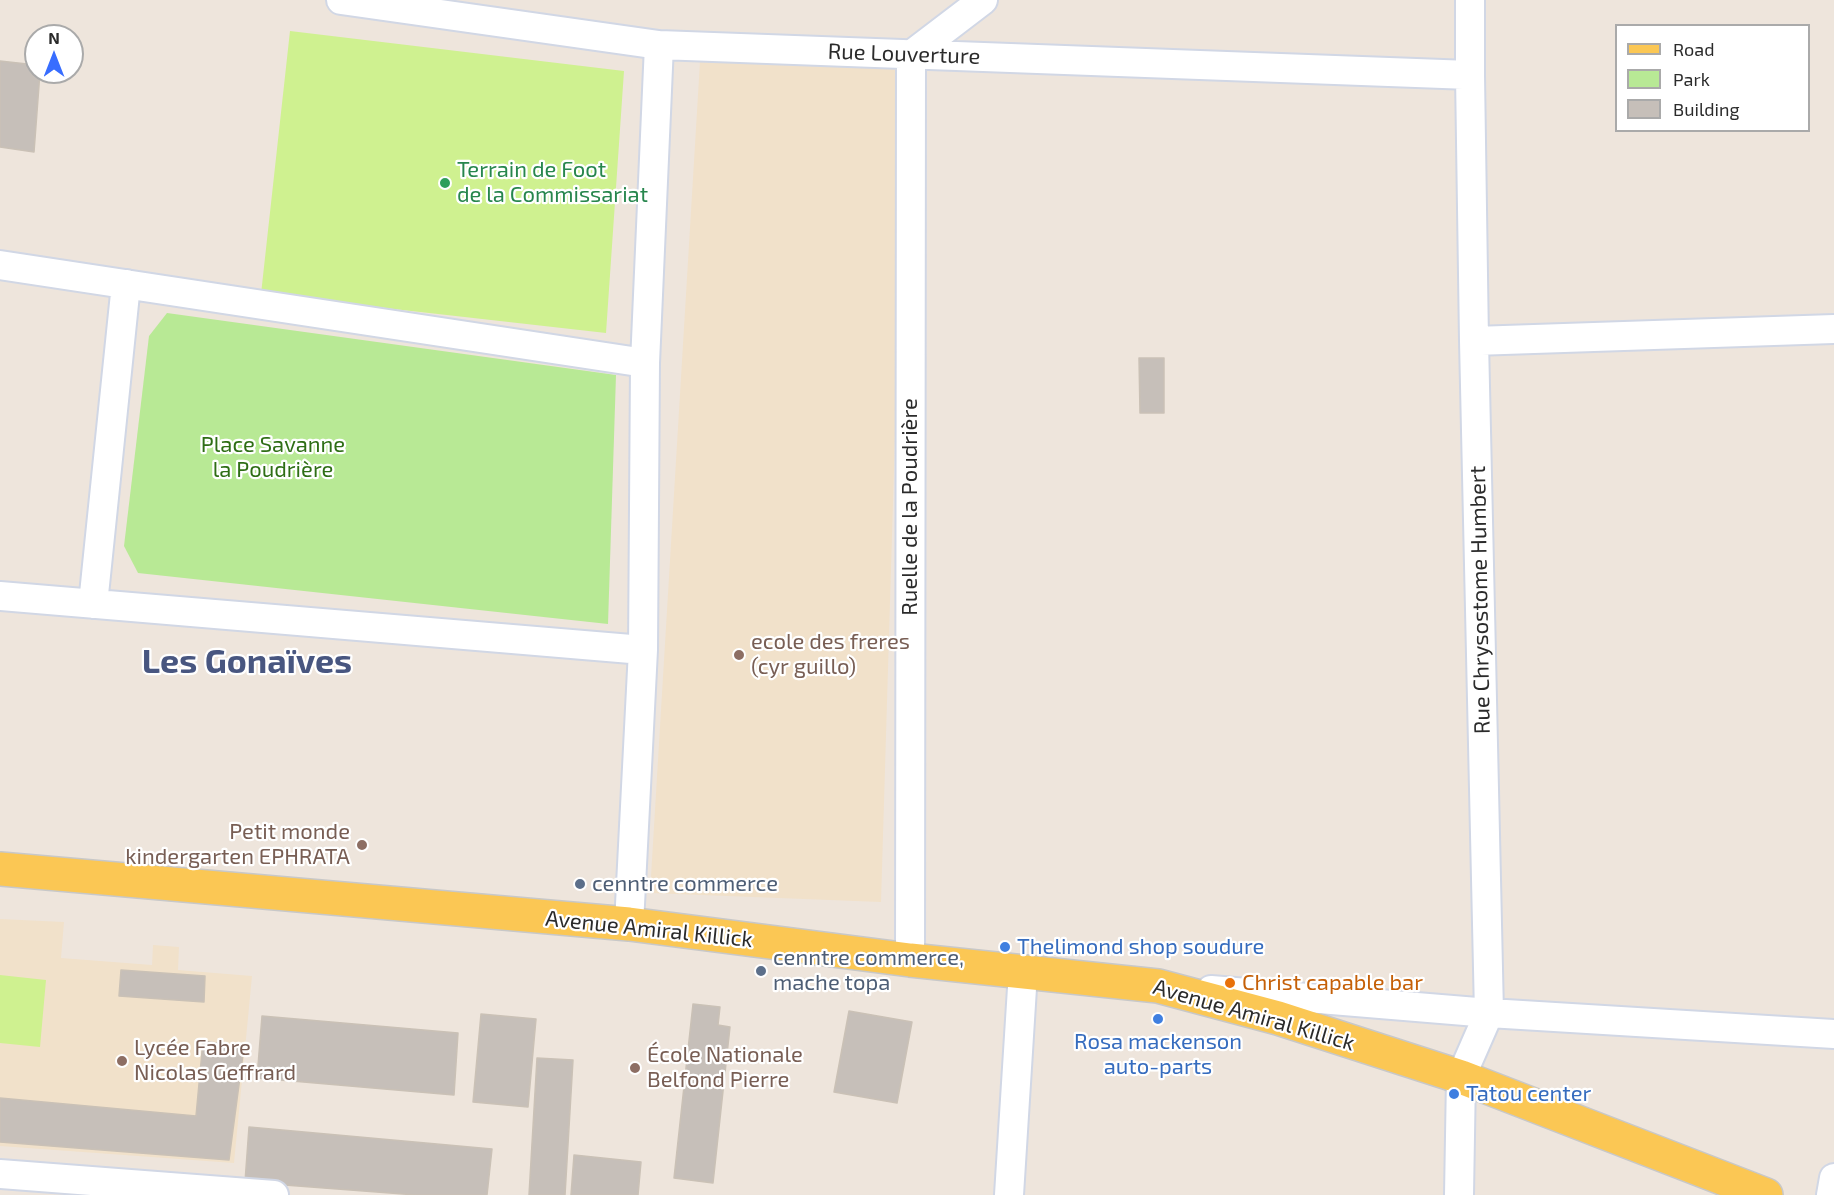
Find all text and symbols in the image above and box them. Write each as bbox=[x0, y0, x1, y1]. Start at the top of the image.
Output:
north arrow bbox=[24, 24, 84, 84]
legend bbox=[1615, 24, 1810, 132]
text: N bbox=[48, 28, 60, 47]
street label: Rue Louverture bbox=[827, 38, 981, 70]
text: Road bbox=[1673, 38, 1714, 60]
text: Park bbox=[1673, 68, 1710, 90]
text: Building bbox=[1673, 98, 1740, 120]
place label: Terrain de Foot de la Commissariat bbox=[457, 157, 648, 208]
marker: Terrain de Foot de la Commissariat bbox=[438, 176, 452, 190]
street label: Ruelle de la Poudrière bbox=[897, 398, 923, 616]
park label: Place Savanne la Poudrière bbox=[201, 432, 345, 484]
street label: Rue Chrysostome Humbert bbox=[1464, 466, 1496, 734]
place label: ecole des freres (cyr guillo) bbox=[751, 629, 910, 680]
district label: Les Gonaïves bbox=[142, 642, 352, 682]
marker: ecole des freres (cyr guillo) bbox=[732, 648, 746, 662]
place label: Petit monde kindergarten EPHRATA bbox=[125, 819, 350, 870]
marker: Petit monde kindergarten EPHRATA bbox=[355, 838, 369, 852]
place label: cenntre commerce bbox=[592, 871, 778, 897]
marker: cenntre commerce bbox=[573, 877, 587, 891]
street label: Avenue Amiral Killick bbox=[544, 905, 754, 953]
place label: Thelimond shop soudure bbox=[1017, 934, 1264, 960]
marker: Thelimond shop soudure bbox=[998, 940, 1012, 954]
place label: cenntre commerce, mache topa bbox=[773, 945, 964, 996]
marker: cenntre commerce, mache topa bbox=[754, 964, 768, 978]
place label: Christ capable bar bbox=[1242, 970, 1423, 996]
street label: Avenue Amiral Killick bbox=[1150, 974, 1358, 1056]
marker: Christ capable bar bbox=[1223, 976, 1237, 990]
marker: Rosa mackenson auto-parts bbox=[1151, 1012, 1165, 1026]
place label: Rosa mackenson auto-parts bbox=[1074, 1029, 1242, 1080]
place label: Lycée Fabre Nicolas Geffrard bbox=[134, 1035, 296, 1086]
place label: École Nationale Belfond Pierre bbox=[647, 1042, 803, 1094]
marker: Lycée Fabre Nicolas Geffrard bbox=[115, 1054, 129, 1068]
marker: École Nationale Belfond Pierre bbox=[628, 1061, 642, 1075]
place label: Tatou center bbox=[1466, 1081, 1591, 1107]
marker: Tatou center bbox=[1447, 1087, 1461, 1101]

